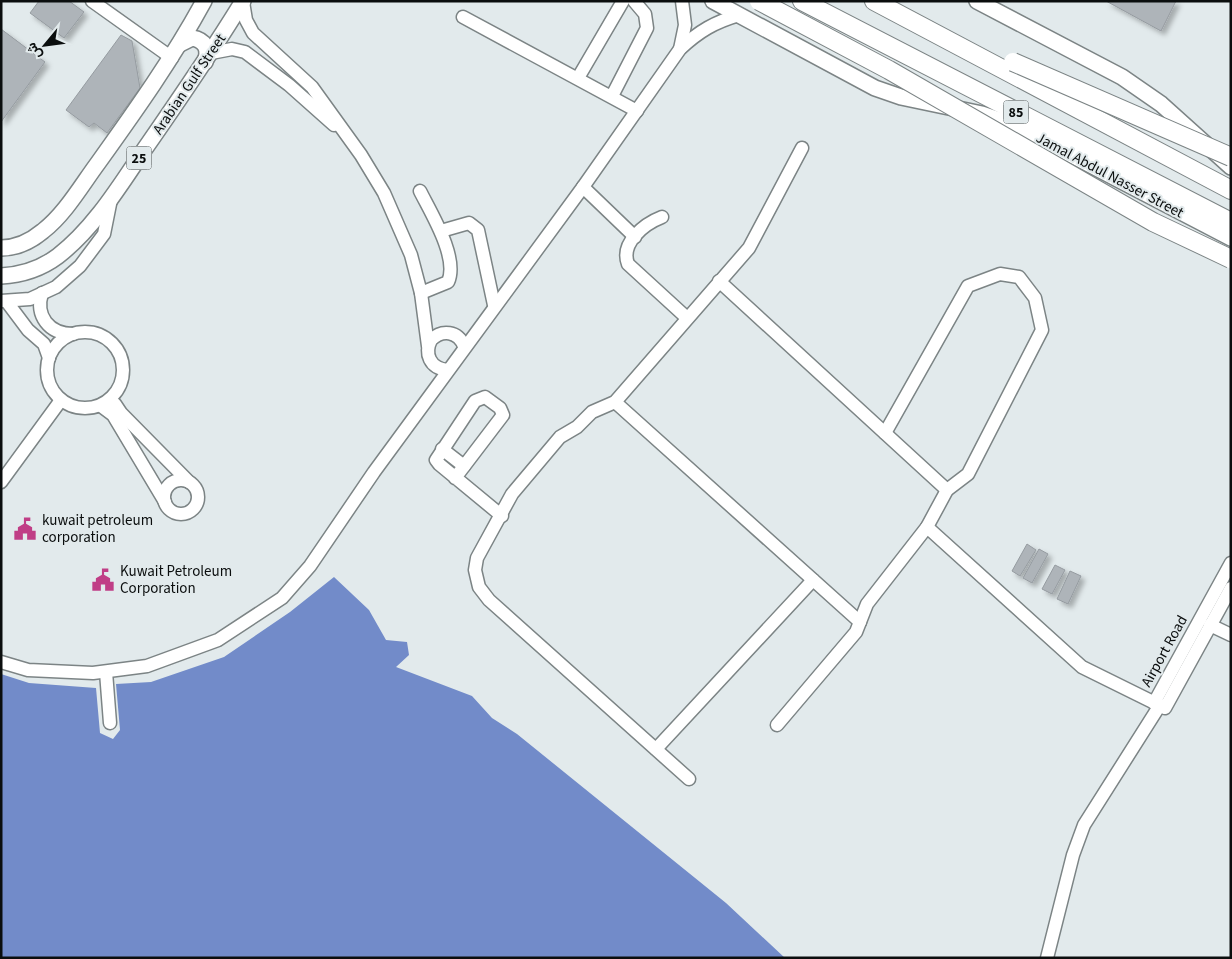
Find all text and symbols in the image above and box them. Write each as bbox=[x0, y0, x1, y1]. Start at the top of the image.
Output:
north arrow bbox=[20, 20, 70, 70]
street label: Arabian Gulf Street bbox=[148, 30, 231, 139]
text: ش bbox=[22, 38, 47, 63]
road number: 85 bbox=[1004, 100, 1028, 124]
street label: Jamal Abdul Nasser Street bbox=[1032, 128, 1187, 223]
road number: 25 bbox=[126, 146, 152, 170]
place label: kuwait petroleum corporation bbox=[42, 510, 153, 548]
public building icon: kuwait petroleum corporation bbox=[12, 516, 38, 542]
place label: Kuwait Petroleum Corporation bbox=[120, 561, 232, 599]
public building icon: Kuwait Petroleum Corporation bbox=[90, 567, 116, 593]
street label: Airport Road bbox=[1136, 612, 1193, 691]

